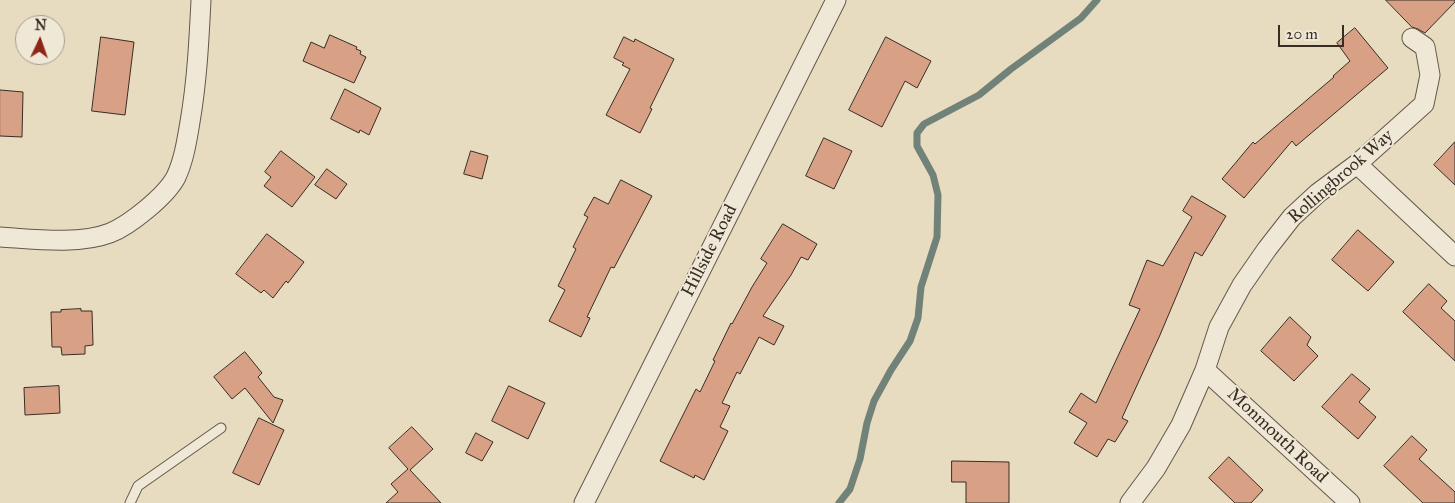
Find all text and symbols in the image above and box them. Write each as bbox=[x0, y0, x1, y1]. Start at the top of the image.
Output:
north arrow bbox=[15, 15, 65, 65]
scale bar bbox=[1280, 15, 1346, 47]
text: N bbox=[34, 17, 47, 34]
text: 20 m bbox=[1286, 25, 1318, 43]
street label: Rollingbrook Way bbox=[1284, 125, 1398, 229]
street label: Hillside Road bbox=[678, 201, 742, 301]
street label: Monmouth Road bbox=[1222, 384, 1332, 488]

